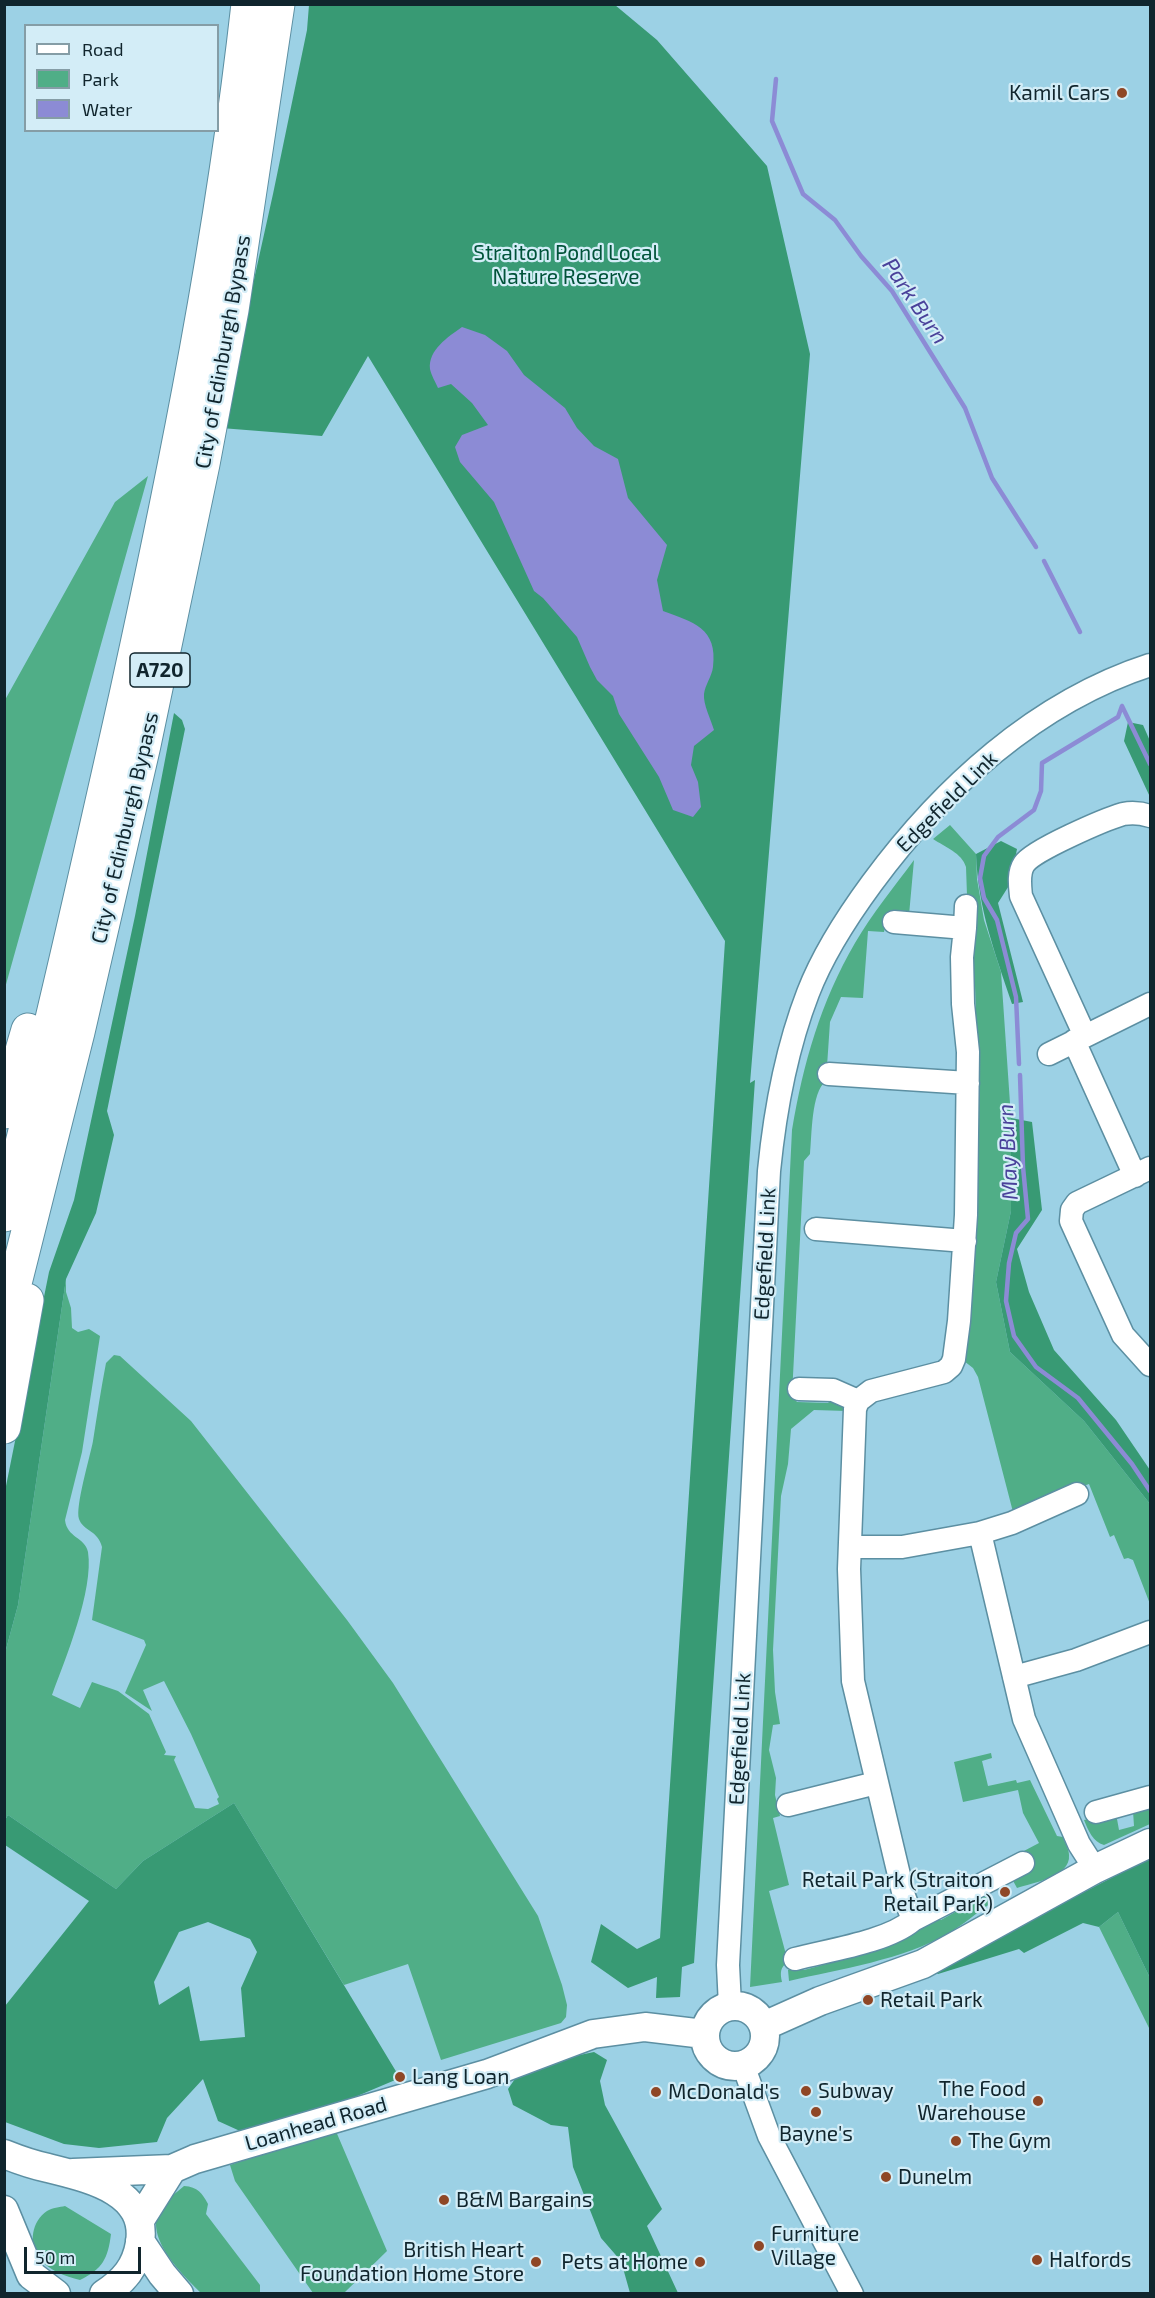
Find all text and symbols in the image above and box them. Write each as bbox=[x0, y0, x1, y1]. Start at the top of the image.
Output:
legend bbox=[24, 24, 219, 132]
text: Road bbox=[82, 38, 123, 60]
text: Park bbox=[82, 68, 119, 90]
place label: Kamil Cars bbox=[1009, 80, 1110, 106]
marker: Kamil Cars bbox=[1115, 86, 1129, 100]
text: Water bbox=[82, 98, 132, 120]
street label: City of Edinburgh Bypass bbox=[190, 233, 256, 471]
park label: Straiton Pond Local Nature Reserve bbox=[473, 240, 659, 290]
water label: Park Burn bbox=[877, 253, 953, 349]
road number: A720 bbox=[130, 653, 190, 687]
street label: City of Edinburgh Bypass bbox=[86, 710, 164, 946]
street label: Edgefield Link bbox=[891, 746, 1003, 858]
water label: May Burn bbox=[992, 1103, 1024, 1201]
street label: Edgefield Link bbox=[749, 1187, 781, 1321]
street label: Edgefield Link bbox=[724, 1672, 756, 1806]
place label: Retail Park (Straiton Retail Park) bbox=[802, 1867, 993, 1917]
marker: Retail Park (Straiton Retail Park) bbox=[998, 1885, 1012, 1899]
place label: Retail Park bbox=[880, 1987, 983, 2013]
marker: Retail Park bbox=[861, 1993, 875, 2007]
place label: Lang Loan bbox=[412, 2064, 509, 2090]
marker: Lang Loan bbox=[393, 2070, 407, 2084]
place label: The Food Warehouse bbox=[917, 2076, 1026, 2126]
place label: Subway bbox=[818, 2078, 894, 2104]
place label: McDonald's bbox=[668, 2079, 780, 2105]
marker: Subway bbox=[799, 2084, 813, 2098]
marker: McDonald's bbox=[649, 2085, 663, 2099]
street label: Loanhead Road bbox=[242, 2092, 390, 2156]
marker: The Food Warehouse bbox=[1031, 2094, 1045, 2108]
marker: Bayne's bbox=[809, 2105, 823, 2119]
place label: Bayne's bbox=[779, 2121, 853, 2147]
place label: The Gym bbox=[968, 2128, 1051, 2154]
marker: The Gym bbox=[949, 2134, 963, 2148]
place label: Dunelm bbox=[898, 2164, 972, 2190]
marker: Dunelm bbox=[879, 2170, 893, 2184]
place label: B&M Bargains bbox=[456, 2187, 592, 2213]
marker: B&M Bargains bbox=[437, 2193, 451, 2207]
place label: Furniture Village bbox=[771, 2221, 859, 2271]
scale bar bbox=[27, 2235, 144, 2273]
place label: British Heart Foundation Home Store bbox=[300, 2237, 524, 2287]
marker: Furniture Village bbox=[752, 2239, 766, 2253]
text: 50 m bbox=[35, 2246, 75, 2268]
place label: Halfords bbox=[1049, 2247, 1131, 2273]
place label: Pets at Home bbox=[561, 2249, 688, 2275]
marker: Halfords bbox=[1030, 2253, 1044, 2267]
marker: British Heart Foundation Home Store bbox=[529, 2255, 543, 2269]
marker: Pets at Home bbox=[693, 2255, 707, 2269]

